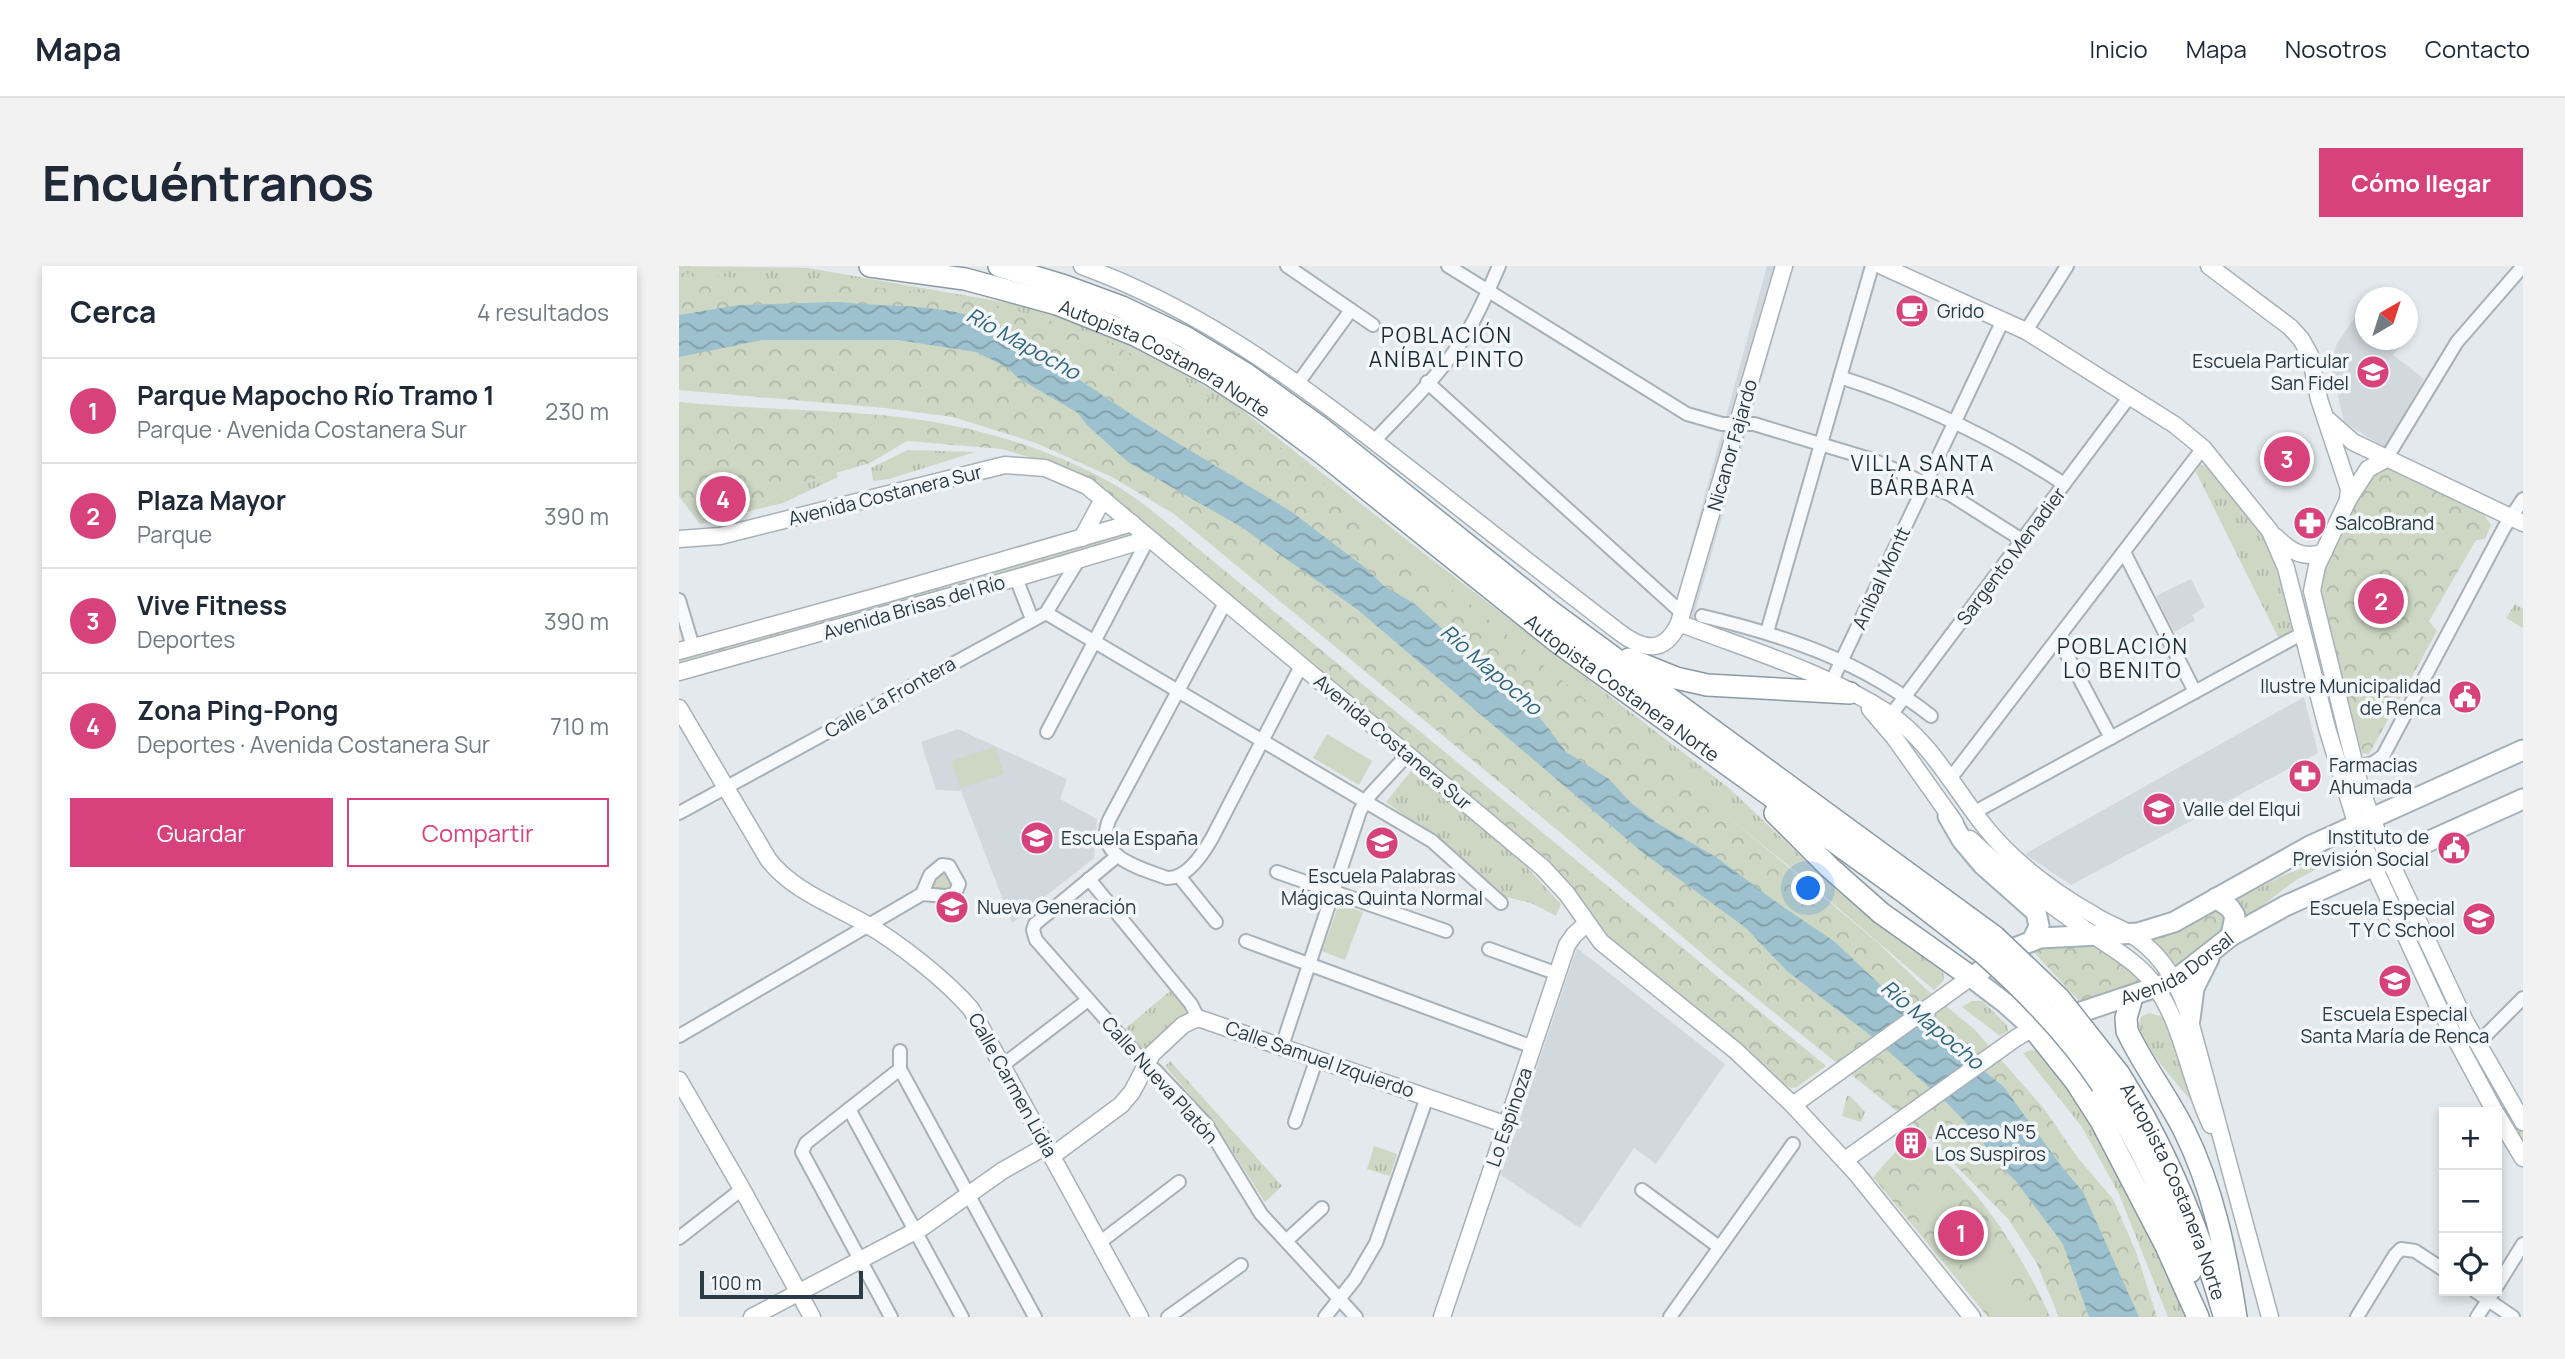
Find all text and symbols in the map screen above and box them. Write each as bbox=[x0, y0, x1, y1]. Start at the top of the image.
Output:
text: Mapa bbox=[35, 26, 122, 71]
text: Inicio bbox=[2090, 32, 2148, 65]
text: Mapa bbox=[2186, 32, 2247, 65]
text: Nosotros bbox=[2285, 32, 2387, 65]
text: Contacto bbox=[2425, 32, 2530, 65]
button: Cómo llegar bbox=[2319, 148, 2523, 217]
text: Encuéntranos bbox=[42, 149, 374, 216]
north arrow bbox=[2355, 287, 2418, 350]
text: Cerca bbox=[70, 291, 156, 332]
cafe icon: Grido bbox=[1893, 292, 1931, 330]
street label: Autopista Costanera Norte bbox=[1055, 293, 1276, 423]
text: 4 resultados bbox=[477, 296, 609, 328]
place label: Grido bbox=[1937, 298, 1984, 324]
water label: Río Mapocho bbox=[962, 300, 1087, 387]
district label: POBLACIÓN ANÍBAL PINTO bbox=[1369, 321, 1525, 373]
place label: Escuela Particular San Fidel bbox=[2192, 348, 2349, 396]
school or university icon: Escuela Particular San Fidel bbox=[2354, 353, 2392, 391]
street label: Nicanor Fajardo bbox=[1701, 376, 1763, 514]
text: Parque Mapocho Río Tramo 1 bbox=[137, 377, 495, 413]
text: 1 bbox=[88, 395, 98, 427]
text: 230 m bbox=[545, 395, 609, 427]
text: Parque · Avenida Costanera Sur bbox=[137, 413, 467, 445]
pin: 3 bbox=[2264, 433, 2310, 485]
district label: VILLA SANTA BÁRBARA bbox=[1851, 449, 1995, 501]
street label: Avenida Costanera Sur bbox=[786, 458, 985, 532]
pin: 4 bbox=[700, 473, 746, 525]
text: Plaza Mayor bbox=[137, 482, 286, 518]
street label: Sargento Menadier bbox=[1950, 482, 2072, 630]
text: 2 bbox=[86, 500, 100, 532]
text: 390 m bbox=[544, 500, 609, 532]
pharmacy icon: SalcoBrand bbox=[2291, 504, 2329, 542]
place label: SalcoBrand bbox=[2335, 510, 2434, 536]
text: Parque bbox=[137, 518, 212, 550]
street label: Aníbal Montt bbox=[1846, 522, 1916, 634]
street label: Avenida Brisas del Río bbox=[820, 569, 1008, 645]
pin: 2 bbox=[2358, 575, 2404, 627]
text: Vive Fitness bbox=[137, 587, 287, 623]
text: 3 bbox=[86, 605, 100, 637]
text: 390 m bbox=[544, 605, 609, 637]
street label: Autopista Costanera Norte bbox=[1519, 608, 1725, 768]
water label: Río Mapocho bbox=[1435, 618, 1549, 722]
text: Deportes bbox=[137, 623, 235, 655]
district label: POBLACIÓN LO BENITO bbox=[2057, 632, 2189, 684]
street label: Calle La Frontera bbox=[820, 650, 960, 744]
street label: Avenida Costanera Sur bbox=[1309, 668, 1478, 816]
place label: Ilustre Municipalidad de Renca bbox=[2260, 673, 2441, 721]
public building icon: Ilustre Municipalidad de Renca bbox=[2446, 678, 2484, 716]
text: Zona Ping-Pong bbox=[137, 692, 339, 728]
text: 4 bbox=[86, 710, 100, 742]
text: 710 m bbox=[550, 710, 609, 742]
text: Deportes · Avenida Costanera Sur bbox=[137, 728, 490, 760]
place label: Farmacias Ahumada bbox=[2329, 752, 2417, 800]
pharmacy icon: Farmacias Ahumada bbox=[2286, 757, 2324, 795]
school or university icon: Valle del Elqui bbox=[2140, 790, 2178, 828]
place label: Valle del Elqui bbox=[2183, 796, 2301, 822]
button: Guardar bbox=[70, 798, 333, 867]
button: Compartir bbox=[347, 798, 609, 867]
school or university icon: Escuela España bbox=[1018, 819, 1056, 857]
school or university icon: Escuela Palabras Mágicas Quinta Normal bbox=[1363, 824, 1401, 862]
place label: Instituto de Previsión Social bbox=[2293, 824, 2429, 872]
place label: Escuela España bbox=[1061, 825, 1198, 851]
public building icon: Instituto de Previsión Social bbox=[2435, 829, 2473, 867]
place label: Escuela Palabras Mágicas Quinta Normal bbox=[1281, 863, 1483, 911]
your location bbox=[1791, 871, 1825, 905]
school or university icon: Nueva Generación bbox=[933, 888, 971, 926]
place label: Nueva Generación bbox=[977, 894, 1136, 920]
place label: Escuela Especial T Y C School bbox=[2310, 895, 2455, 943]
school or university icon: Escuela Especial T Y C School bbox=[2460, 900, 2498, 938]
street label: Avenida Dorsal bbox=[2117, 926, 2239, 1011]
school or university icon: Escuela Especial Santa María de Renca bbox=[2376, 962, 2414, 1000]
water label: Río Mapocho bbox=[1876, 973, 1991, 1076]
place label: Escuela Especial Santa María de Renca bbox=[2301, 1001, 2489, 1049]
street label: Calle Carmen Lidia bbox=[963, 1008, 1063, 1162]
street label: Calle Nueva Platón bbox=[1096, 1011, 1224, 1149]
street label: Calle Samuel Izquierdo bbox=[1222, 1014, 1418, 1104]
street label: Lo Espinoza bbox=[1480, 1064, 1538, 1170]
street label: Autopista Costanera Norte bbox=[2114, 1078, 2232, 1303]
map controls bbox=[2439, 1107, 2502, 1296]
button: + bbox=[2439, 1107, 2502, 1170]
place label: Acceso N°5 Los Suspiros bbox=[1935, 1119, 2046, 1167]
building icon: Acceso N°5 Los Suspiros bbox=[1892, 1124, 1930, 1162]
button: − bbox=[2439, 1170, 2502, 1233]
pin: 1 bbox=[1938, 1207, 1984, 1259]
button: locate bbox=[2439, 1233, 2502, 1296]
scale bar bbox=[700, 1268, 863, 1300]
text: 100 m bbox=[711, 1270, 762, 1296]

